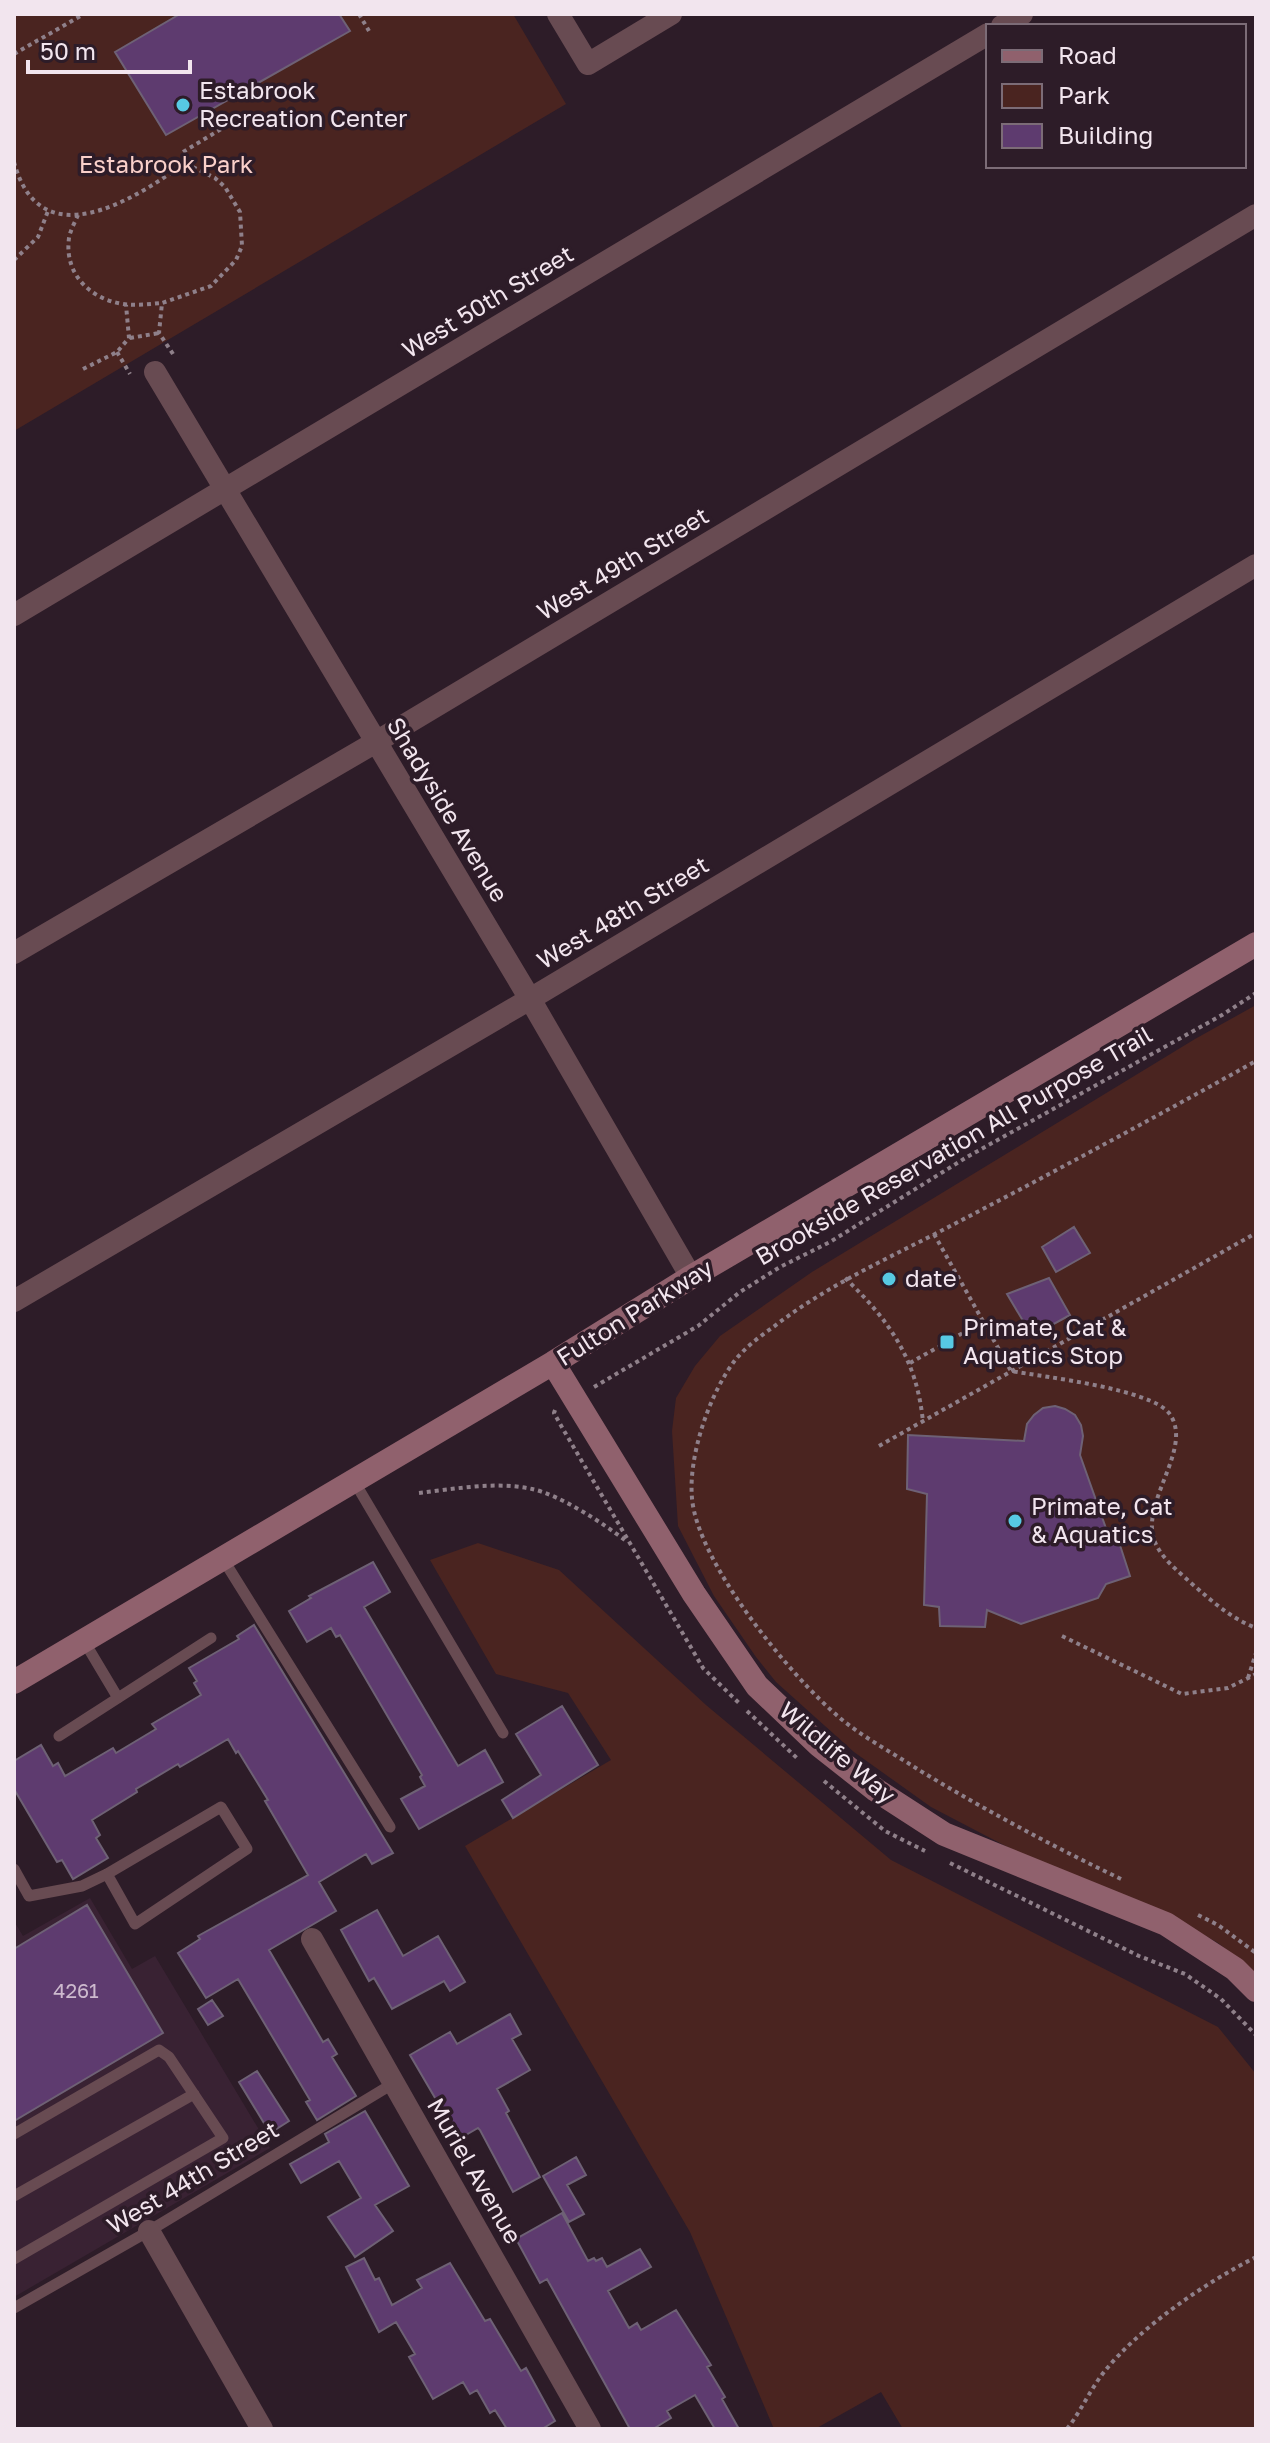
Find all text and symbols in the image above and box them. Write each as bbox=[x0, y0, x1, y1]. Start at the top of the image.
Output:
scale bar bbox=[28, 24, 190, 74]
legend bbox=[986, 24, 1246, 168]
text: 50 m bbox=[40, 36, 96, 65]
text: Road bbox=[1058, 40, 1117, 69]
place label: Estabrook Recreation Center bbox=[199, 75, 407, 132]
text: Park bbox=[1058, 80, 1110, 109]
marker: Estabrook Recreation Center bbox=[174, 96, 192, 114]
text: Building bbox=[1058, 120, 1153, 149]
park label: Estabrook Park bbox=[79, 149, 253, 178]
street label: West 50th Street bbox=[396, 238, 578, 363]
street label: West 49th Street bbox=[531, 500, 713, 625]
street label: Shadyside Avenue bbox=[382, 712, 515, 907]
street label: West 48th Street bbox=[531, 849, 713, 974]
street label: Brookside Reservation All Purpose Trail bbox=[750, 1019, 1157, 1271]
street label: Fulton Parkway bbox=[551, 1252, 718, 1371]
place label: date bbox=[905, 1263, 957, 1292]
marker: date bbox=[880, 1270, 898, 1288]
place label: Primate, Cat & Aquatics Stop bbox=[963, 1312, 1127, 1369]
marker: Primate, Cat & Aquatics Stop bbox=[938, 1333, 956, 1351]
place label: Primate, Cat & Aquatics bbox=[1031, 1491, 1173, 1548]
marker: Primate, Cat & Aquatics bbox=[1006, 1512, 1024, 1530]
street label: Wildlife Way bbox=[774, 1695, 902, 1809]
house number: 4261 bbox=[53, 1978, 99, 2002]
street label: Muriel Avenue bbox=[422, 2092, 529, 2248]
street label: West 44th Street bbox=[101, 2114, 283, 2239]

